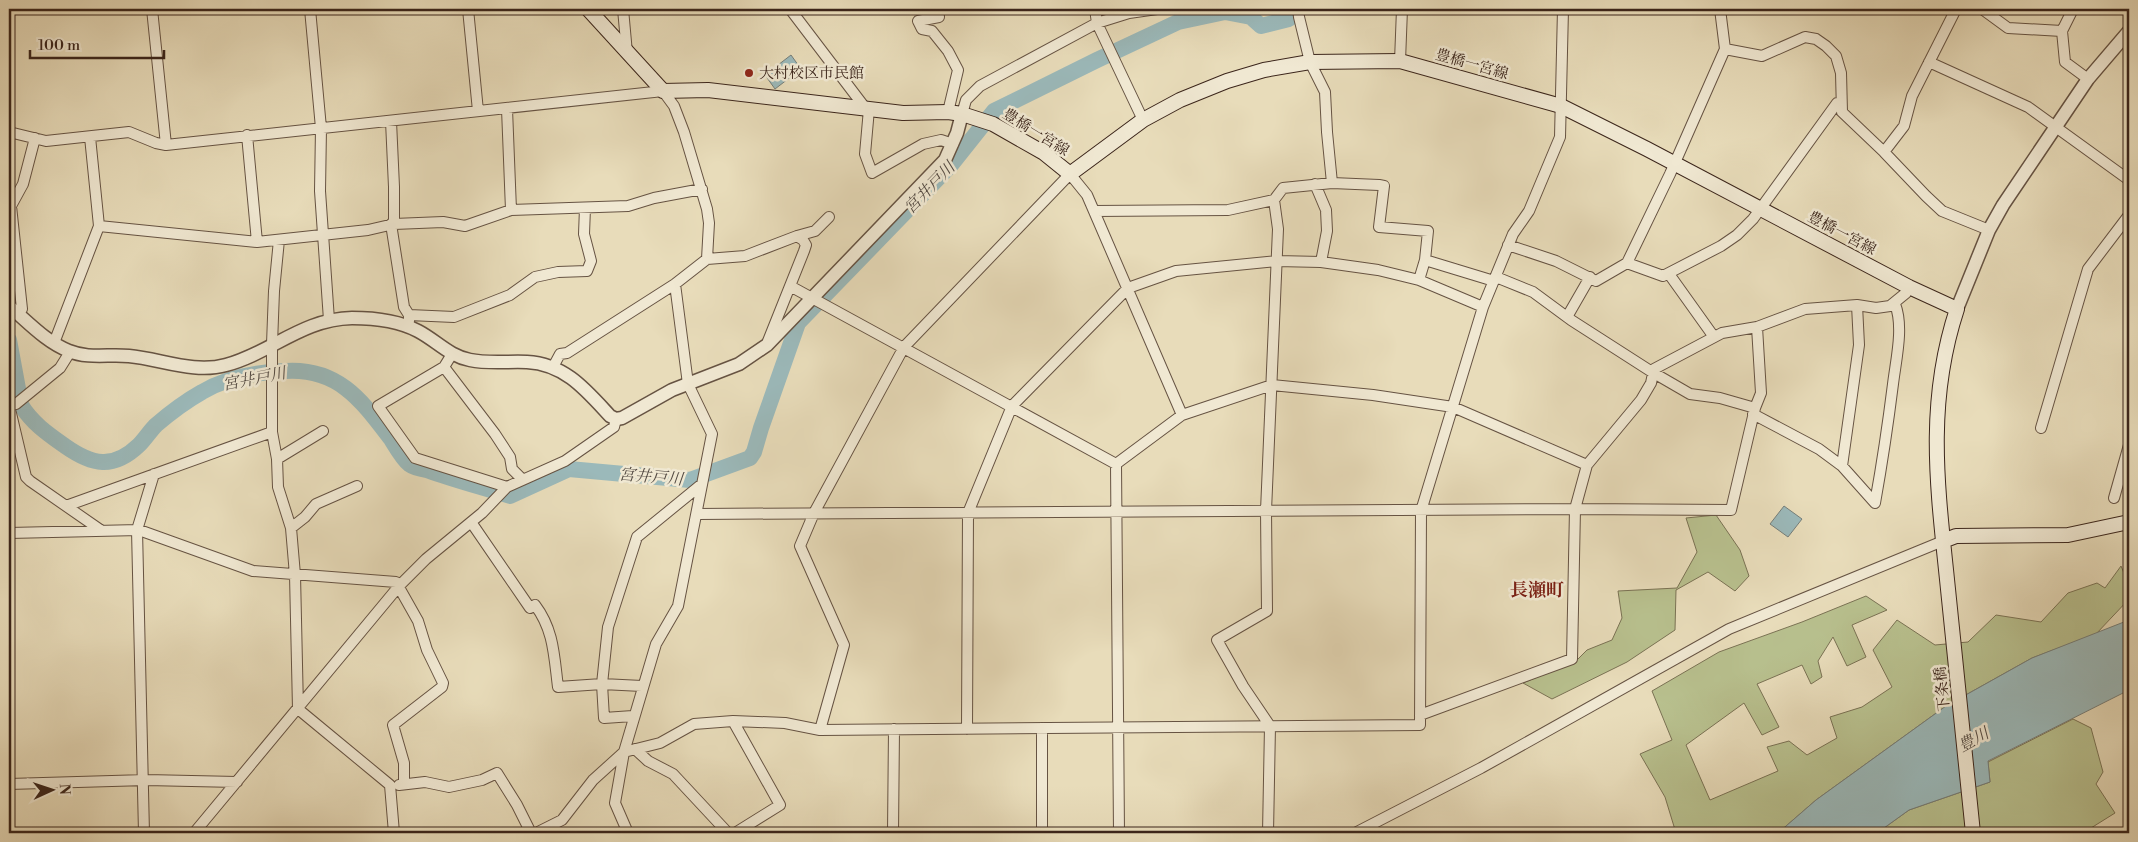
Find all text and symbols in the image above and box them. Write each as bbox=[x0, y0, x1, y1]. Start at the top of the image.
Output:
scale bar bbox=[30, 28, 164, 60]
text: 100 m bbox=[38, 36, 80, 55]
street label: 豊橋一宮線 bbox=[1433, 45, 1511, 84]
place label: 大村校区市民館 bbox=[759, 64, 864, 83]
marker: 大村校区市民館 bbox=[743, 67, 755, 79]
street label: 豊橋一宮線 bbox=[999, 104, 1073, 160]
water label: 宮井戸川 bbox=[900, 156, 961, 218]
street label: 豊橋一宮線 bbox=[1804, 207, 1879, 259]
water label: 宮井戸川 bbox=[221, 363, 289, 395]
water label: 宮井戸川 bbox=[618, 464, 686, 490]
district label: 長瀬町 bbox=[1510, 579, 1564, 602]
street label: 下条橋 bbox=[1931, 666, 1954, 712]
water label: 豊川 bbox=[1955, 722, 1994, 756]
north arrow bbox=[28, 764, 78, 814]
text: N bbox=[55, 783, 73, 795]

